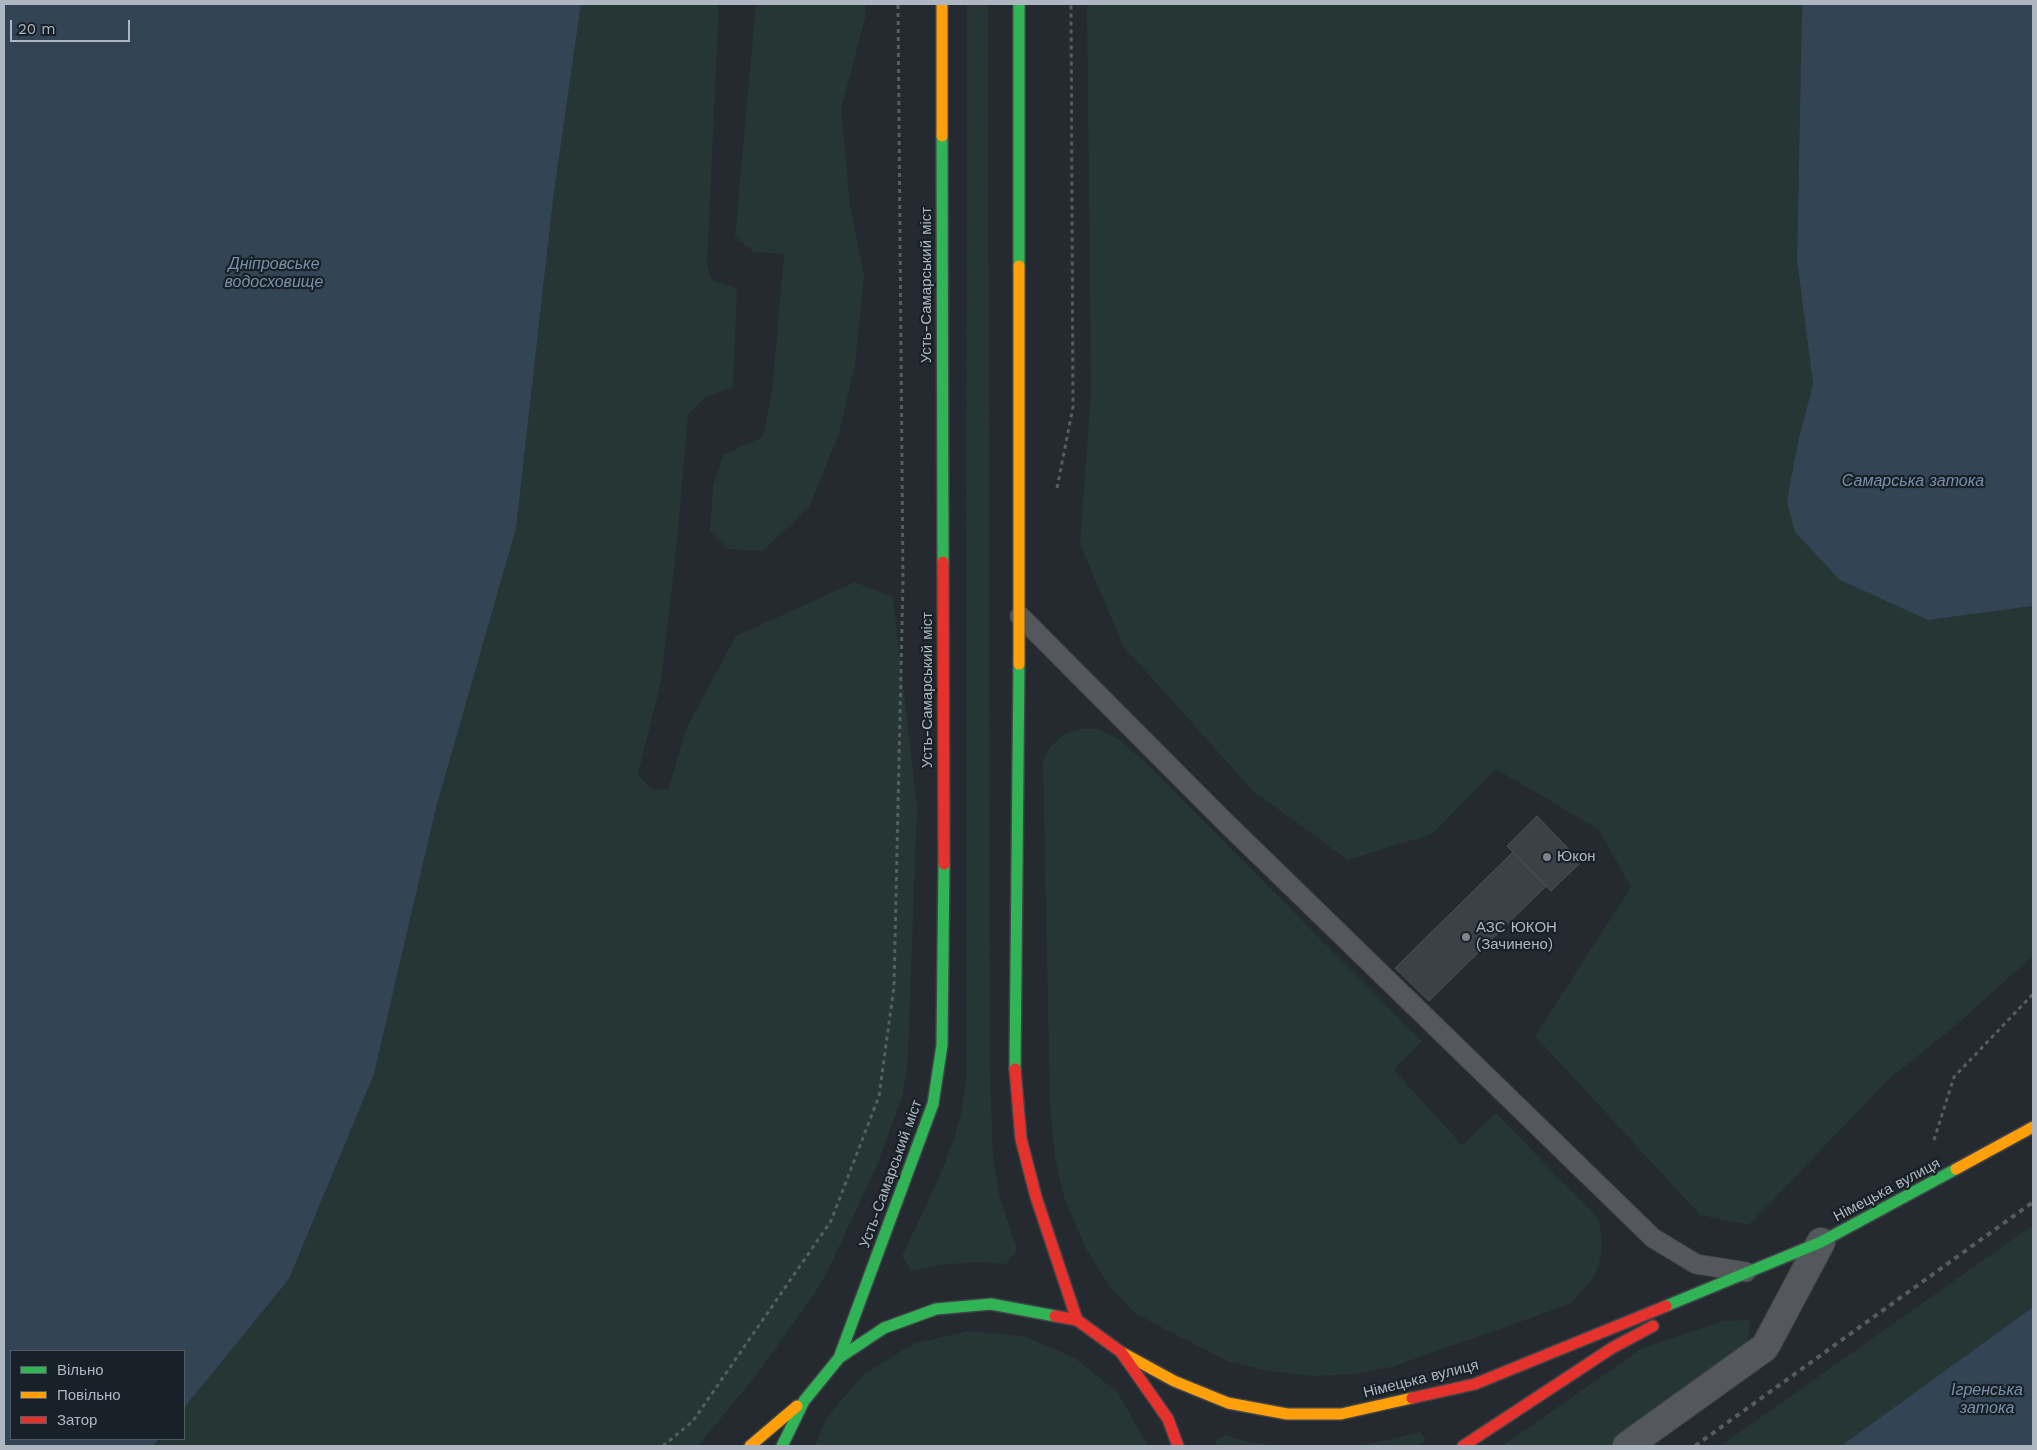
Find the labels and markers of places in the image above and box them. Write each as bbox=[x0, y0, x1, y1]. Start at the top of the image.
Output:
place label: Юкон bbox=[1557, 848, 1596, 866]
marker: Юкон bbox=[1541, 851, 1553, 863]
place label: АЗС ЮКОН (Зачинено) bbox=[1476, 919, 1557, 954]
marker: АЗС ЮКОН (Зачинено) bbox=[1460, 931, 1472, 943]

